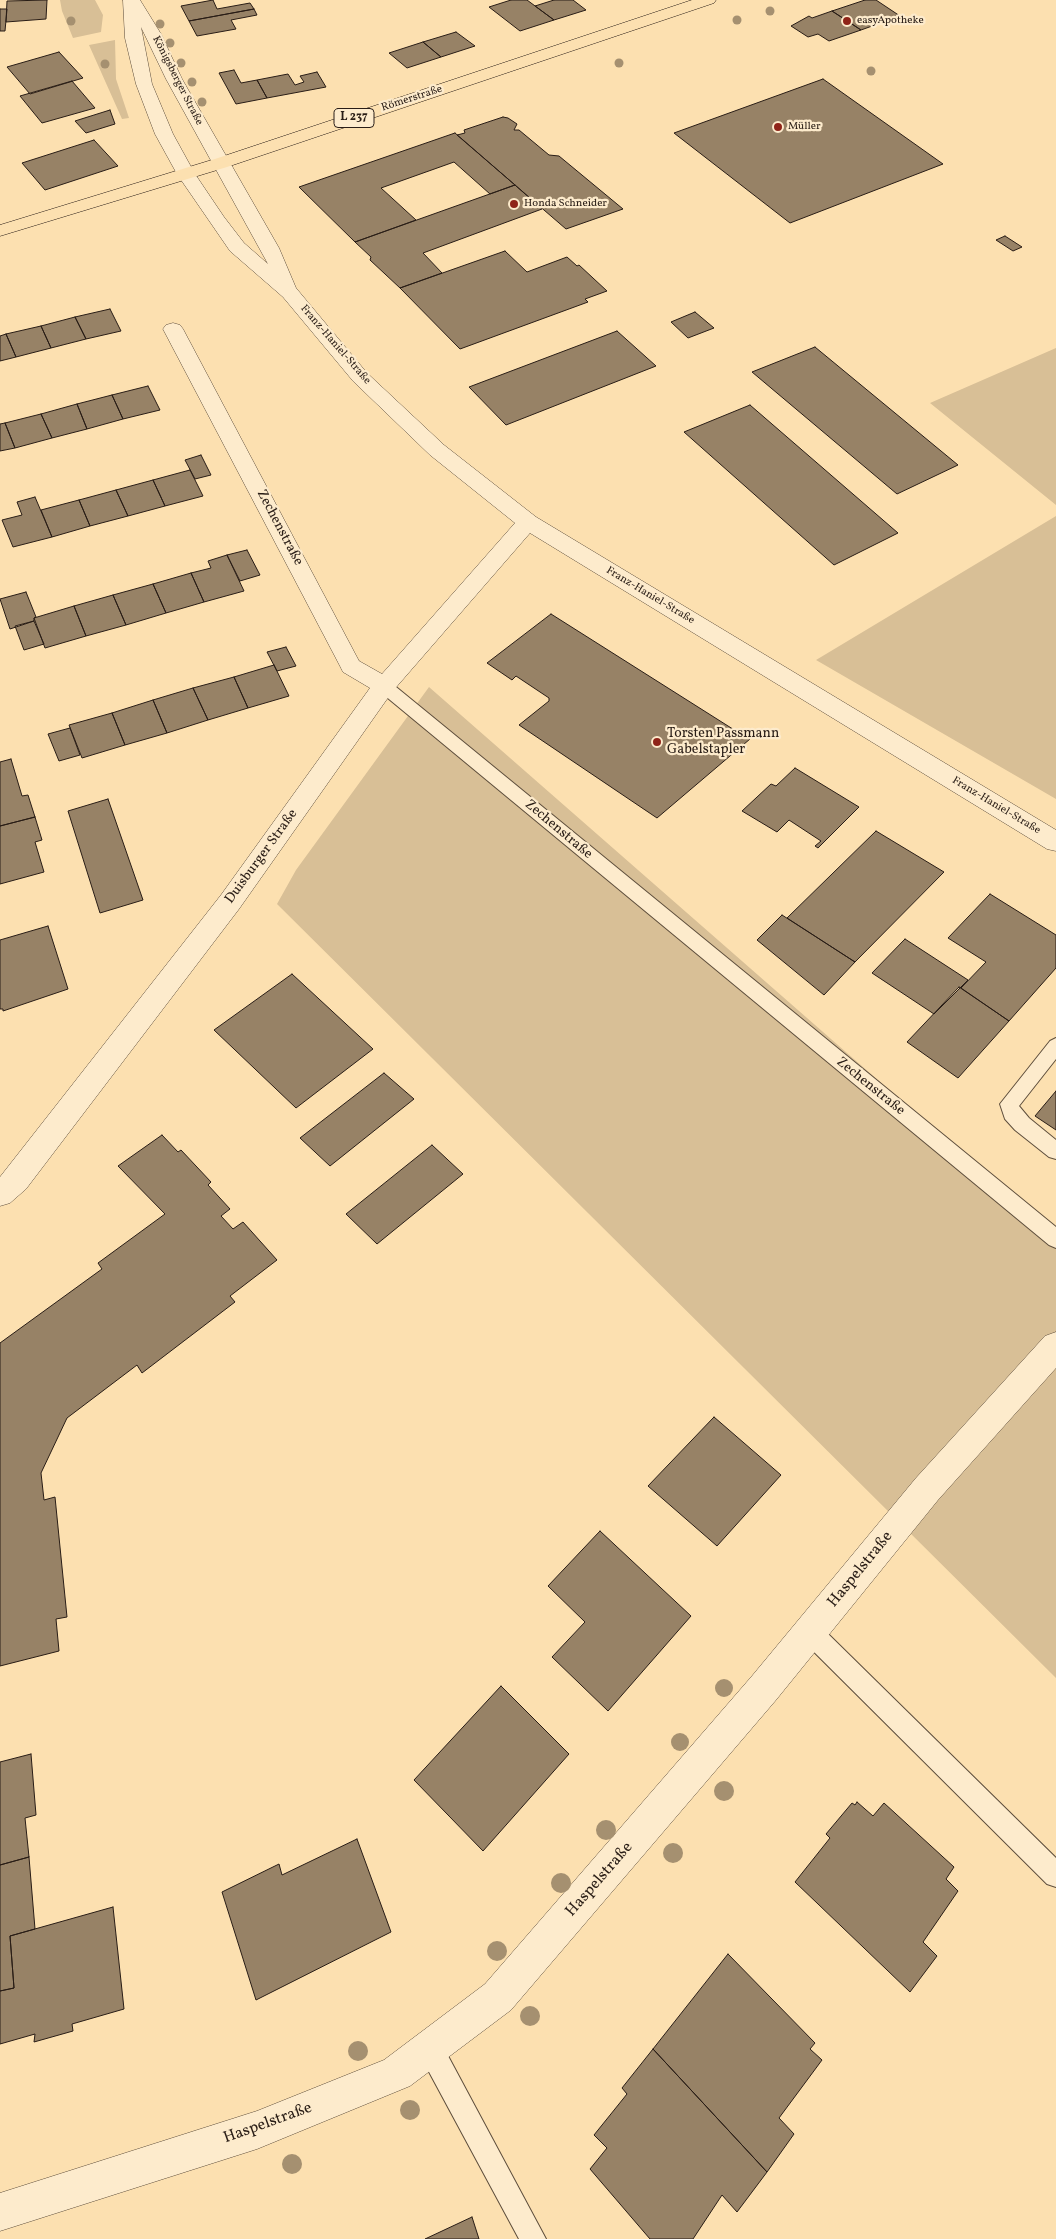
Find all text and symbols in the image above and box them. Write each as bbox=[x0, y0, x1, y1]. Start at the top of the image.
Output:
place label: easyApotheke bbox=[857, 14, 924, 28]
marker: easyApotheke bbox=[841, 15, 853, 27]
street label: Königsberger Straße bbox=[149, 34, 205, 128]
street label: Römerstraße bbox=[380, 83, 444, 115]
road number: L 237 bbox=[334, 109, 374, 128]
place label: Müller bbox=[788, 120, 821, 134]
marker: Müller bbox=[772, 121, 784, 133]
place label: Honda Schneider bbox=[524, 197, 607, 211]
marker: Honda Schneider bbox=[508, 198, 520, 210]
street label: Franz-Haniel-Straße bbox=[297, 303, 373, 387]
street label: Zechenstraße bbox=[252, 487, 306, 569]
street label: Franz-Haniel-Straße bbox=[603, 564, 697, 628]
place label: Torsten Passmann Gabelstapler bbox=[667, 726, 779, 759]
marker: Torsten Passmann Gabelstapler bbox=[651, 736, 663, 748]
street label: Franz-Haniel-Straße bbox=[949, 774, 1043, 838]
street label: Zechenstraße bbox=[521, 797, 595, 863]
street label: Duisburger Straße bbox=[222, 806, 302, 908]
street label: Zechenstraße bbox=[832, 1054, 908, 1120]
street label: Haspelstraße bbox=[824, 1528, 898, 1612]
street label: Haspelstraße bbox=[562, 1839, 638, 1921]
street label: Haspelstraße bbox=[221, 2099, 315, 2149]

